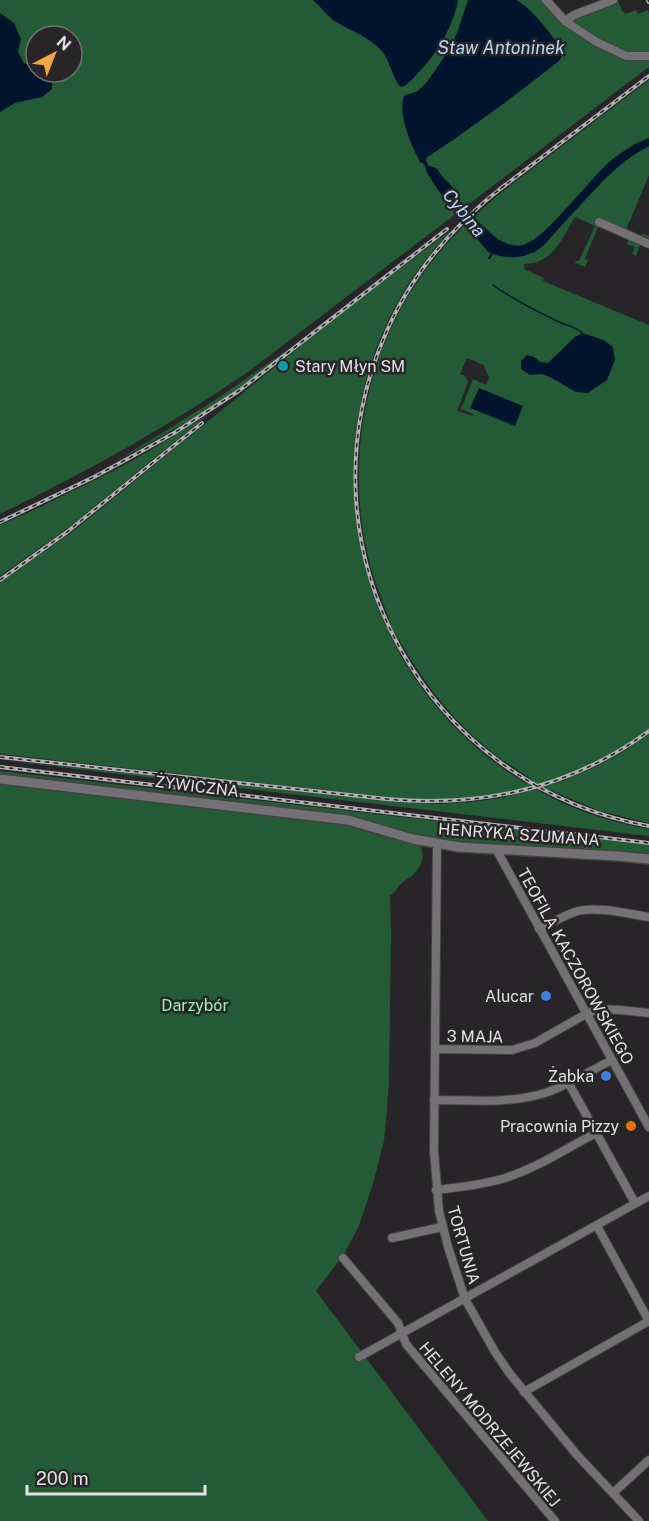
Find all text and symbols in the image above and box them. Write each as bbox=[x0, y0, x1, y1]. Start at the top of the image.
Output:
north arrow bbox=[24, 24, 84, 84]
text: N bbox=[53, 32, 75, 54]
water label: Staw Antoninek bbox=[437, 37, 565, 58]
water label: Cybina bbox=[439, 184, 490, 241]
place label: Stary Młyn SM bbox=[295, 357, 405, 376]
marker: Stary Młyn SM bbox=[276, 359, 290, 373]
street label: ŻYWICZNA bbox=[154, 771, 240, 801]
street label: HENRYKA SZUMANA bbox=[437, 819, 600, 850]
street label: TEOFILA KACZOROWSKIEGO bbox=[514, 865, 638, 1068]
place label: Alucar bbox=[485, 987, 534, 1006]
marker: Alucar bbox=[539, 989, 553, 1003]
park label: Darzybór bbox=[161, 996, 229, 1015]
street label: 3 MAJA bbox=[447, 1027, 503, 1046]
place label: Żabka bbox=[548, 1066, 594, 1086]
marker: Żabka bbox=[599, 1069, 613, 1083]
place label: Pracownia Pizzy bbox=[500, 1117, 619, 1136]
marker: Pracownia Pizzy bbox=[624, 1119, 638, 1133]
street label: TORTUNIA bbox=[443, 1204, 484, 1286]
street label: HELENY MODRZEJEWSKIEJ bbox=[415, 1338, 564, 1511]
scale bar bbox=[27, 1458, 206, 1496]
text: 200 m bbox=[36, 1468, 89, 1489]

